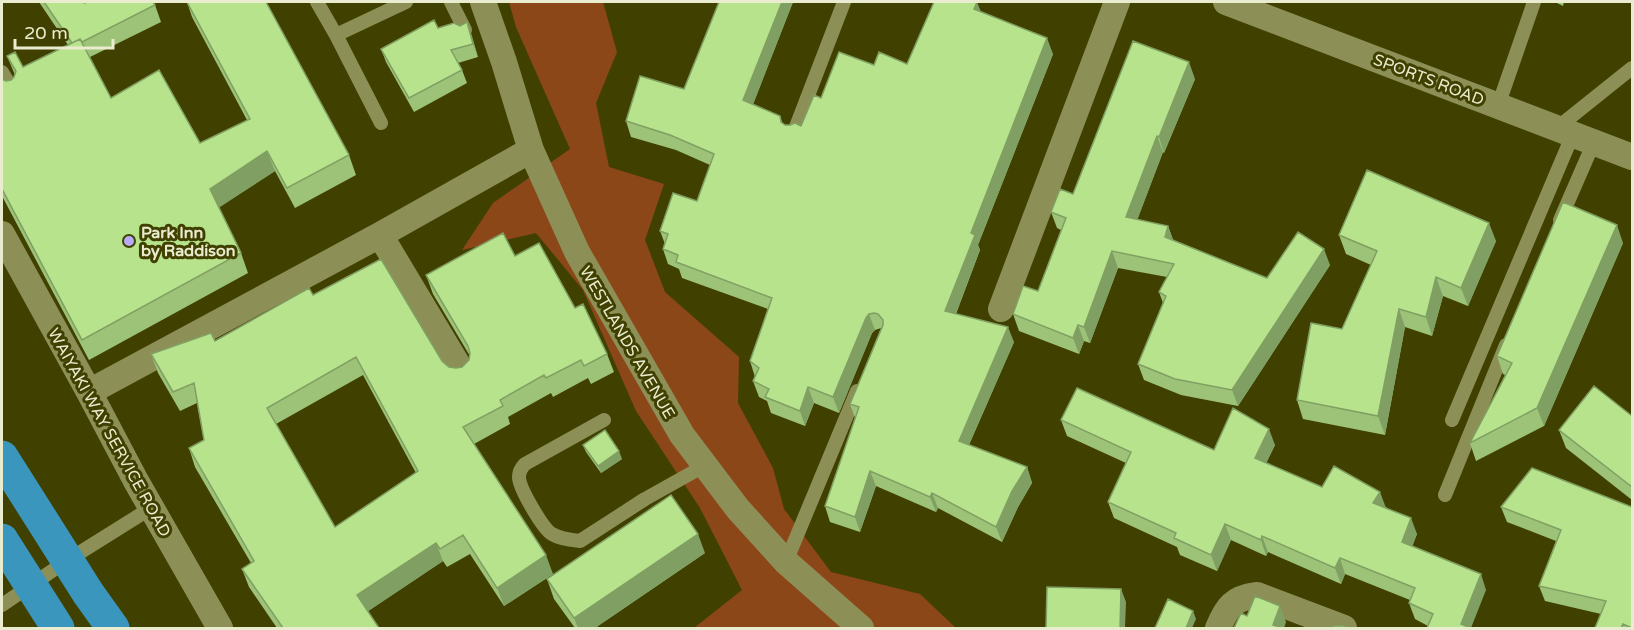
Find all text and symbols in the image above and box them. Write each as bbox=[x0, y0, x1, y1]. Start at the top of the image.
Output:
scale bar bbox=[15, 12, 112, 50]
text: 20 m bbox=[24, 22, 68, 44]
street label: SPORTS ROAD bbox=[1371, 50, 1487, 110]
place label: Park Inn by Raddison bbox=[141, 223, 235, 261]
marker: Park Inn by Raddison bbox=[122, 234, 136, 248]
street label: WESTLANDS AVENUE bbox=[575, 263, 679, 422]
street label: WAIYAKI WAY SERVICE ROAD bbox=[43, 325, 175, 540]

